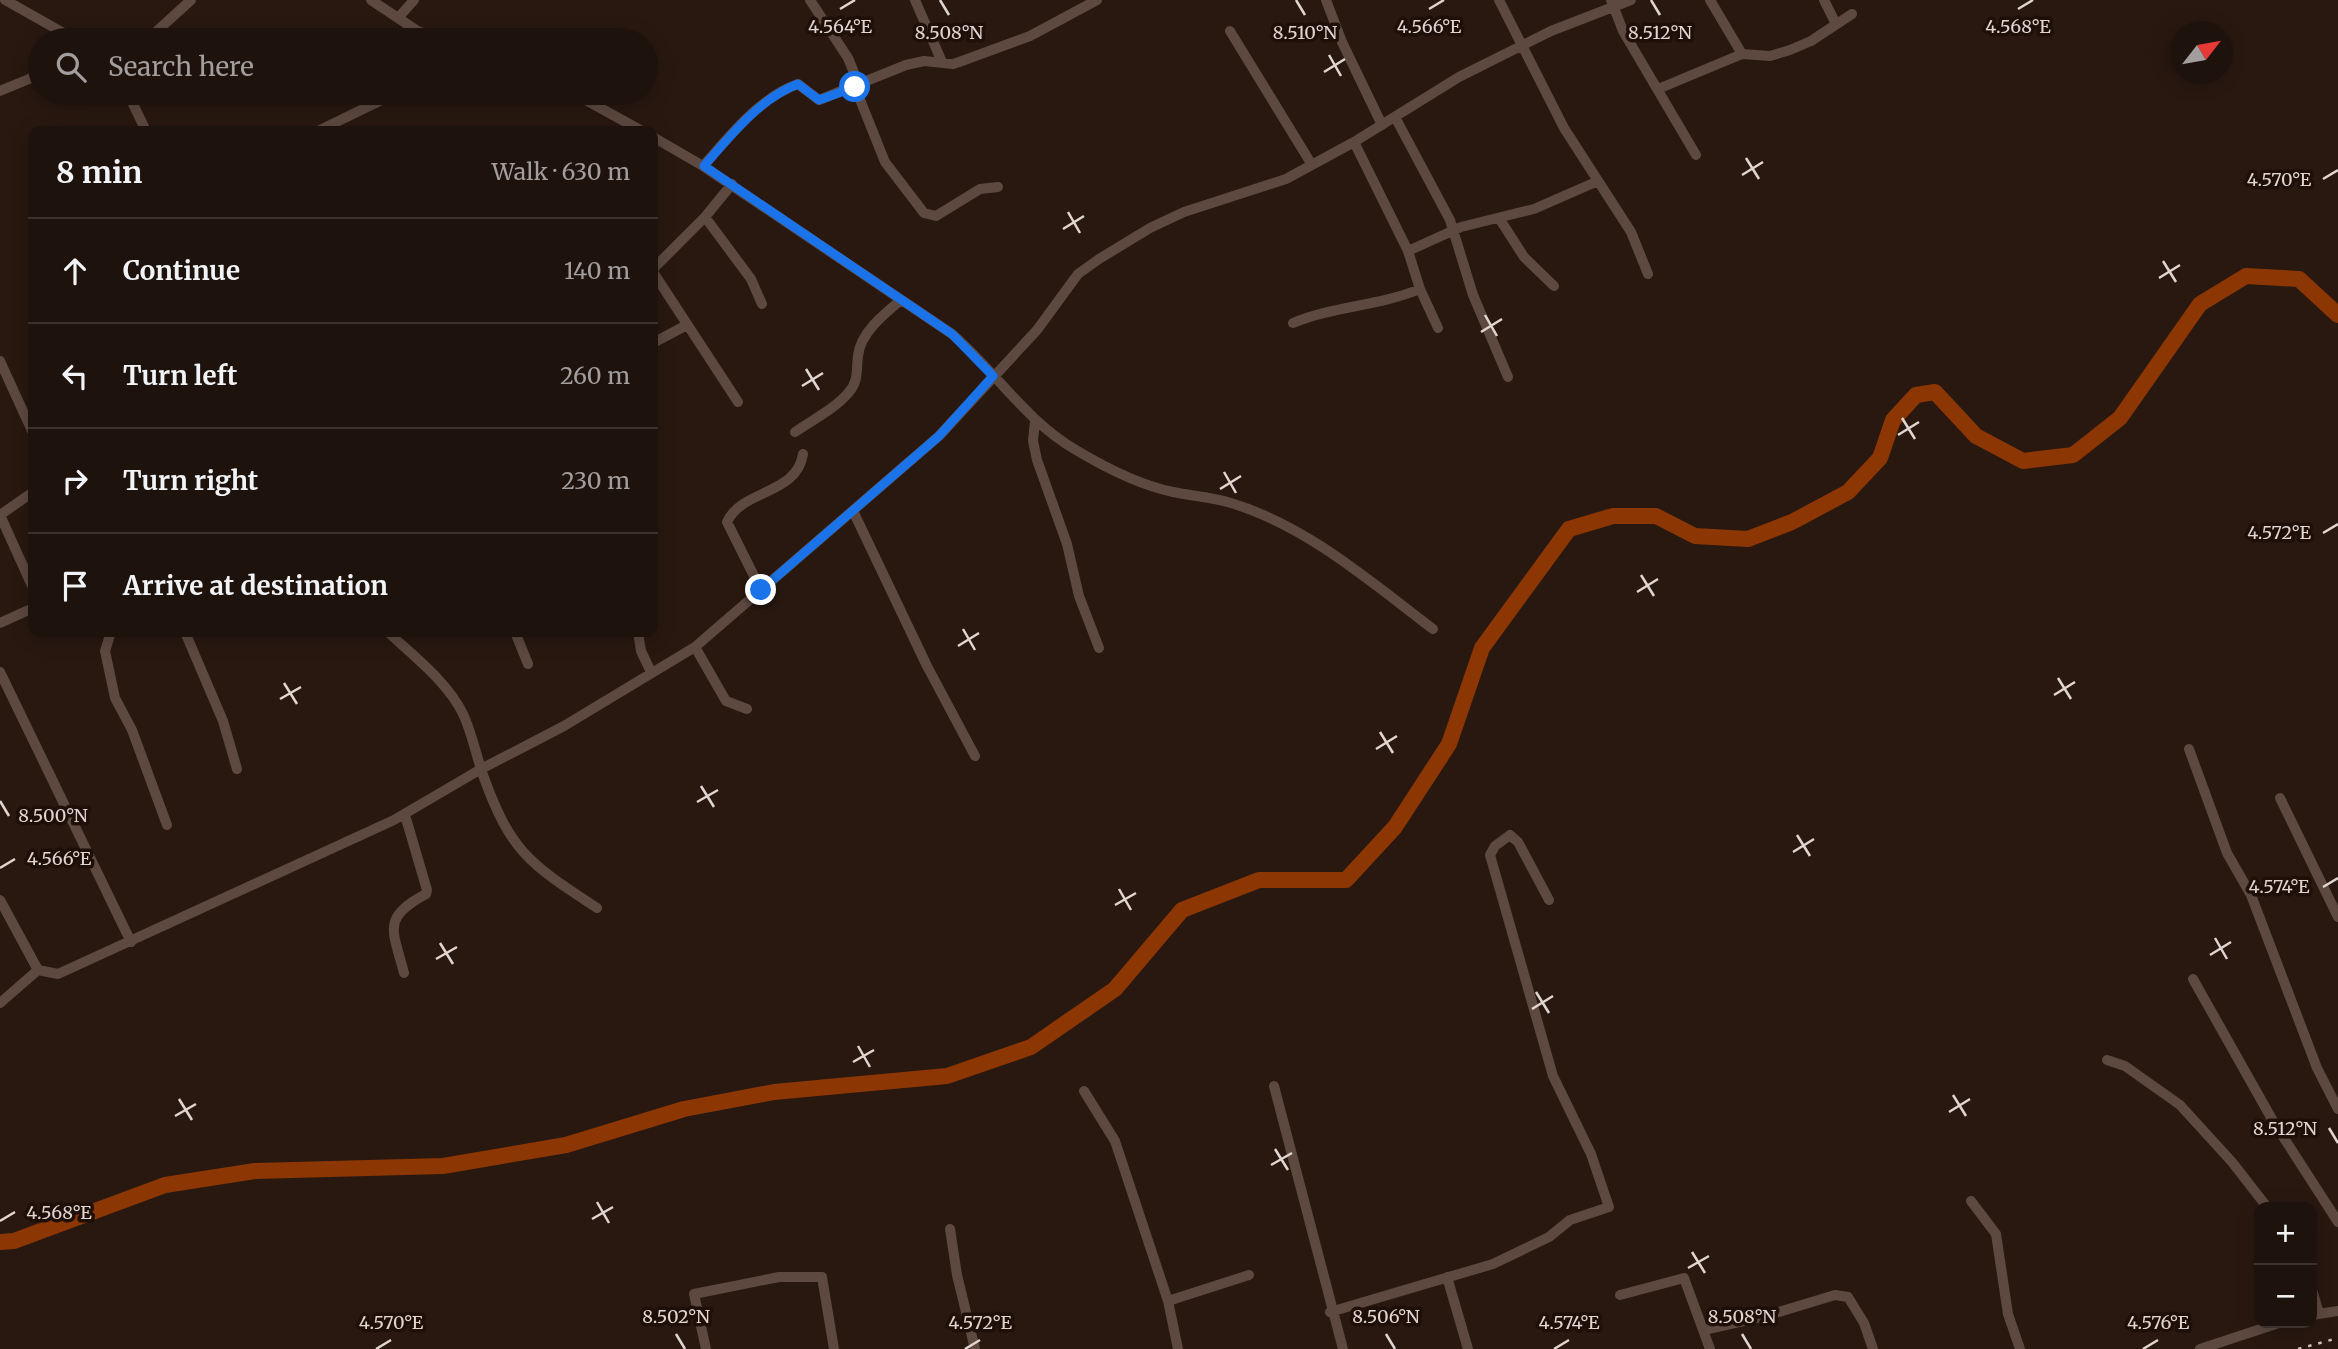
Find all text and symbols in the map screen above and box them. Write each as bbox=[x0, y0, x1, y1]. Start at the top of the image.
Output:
text: 4.564°E bbox=[808, 15, 872, 38]
text: 4.566°E bbox=[1397, 15, 1462, 38]
text: 4.568°E bbox=[1985, 15, 2051, 38]
text: 8.508°N bbox=[915, 21, 983, 44]
text: 8.510°N bbox=[1273, 21, 1337, 44]
text: 8.512°N bbox=[1628, 21, 1692, 44]
north arrow bbox=[2170, 21, 2233, 84]
search box bbox=[28, 28, 658, 105]
icon: search bbox=[52, 48, 90, 86]
text: Search here bbox=[108, 50, 254, 83]
route start bbox=[839, 71, 870, 102]
text: 8 min bbox=[56, 153, 142, 191]
text: Walk · 630 m bbox=[492, 157, 630, 186]
text: 4.570°E bbox=[2247, 168, 2312, 191]
icon: ahead bbox=[56, 252, 94, 290]
text: Continue bbox=[123, 254, 240, 287]
text: 140 m bbox=[564, 256, 630, 285]
icon: left bbox=[56, 357, 94, 395]
text: Turn left bbox=[123, 359, 237, 392]
text: 260 m bbox=[560, 361, 630, 390]
icon: right bbox=[56, 462, 94, 500]
text: Turn right bbox=[123, 464, 258, 497]
text: 230 m bbox=[561, 466, 630, 495]
text: 4.572°E bbox=[2247, 521, 2311, 544]
icon: arrive bbox=[56, 567, 94, 605]
text: Arrive at destination bbox=[123, 569, 388, 602]
route end bbox=[745, 574, 776, 605]
text: 8.500°N bbox=[18, 804, 88, 827]
text: 4.566°E bbox=[27, 847, 92, 870]
text: 4.574°E bbox=[2248, 875, 2310, 898]
text: 8.512°N bbox=[2253, 1117, 2317, 1140]
text: 4.568°E bbox=[26, 1201, 92, 1224]
map controls bbox=[2254, 1202, 2317, 1328]
button: + bbox=[2254, 1202, 2317, 1265]
button: − bbox=[2254, 1265, 2317, 1328]
text: 8.502°N bbox=[642, 1305, 710, 1328]
text: 8.506°N bbox=[1352, 1305, 1420, 1328]
text: 8.508°N bbox=[1708, 1305, 1776, 1328]
text: 4.570°E bbox=[359, 1311, 424, 1334]
text: 4.572°E bbox=[948, 1311, 1012, 1334]
text: 4.574°E bbox=[1538, 1311, 1600, 1334]
text: 4.576°E bbox=[2127, 1311, 2190, 1334]

